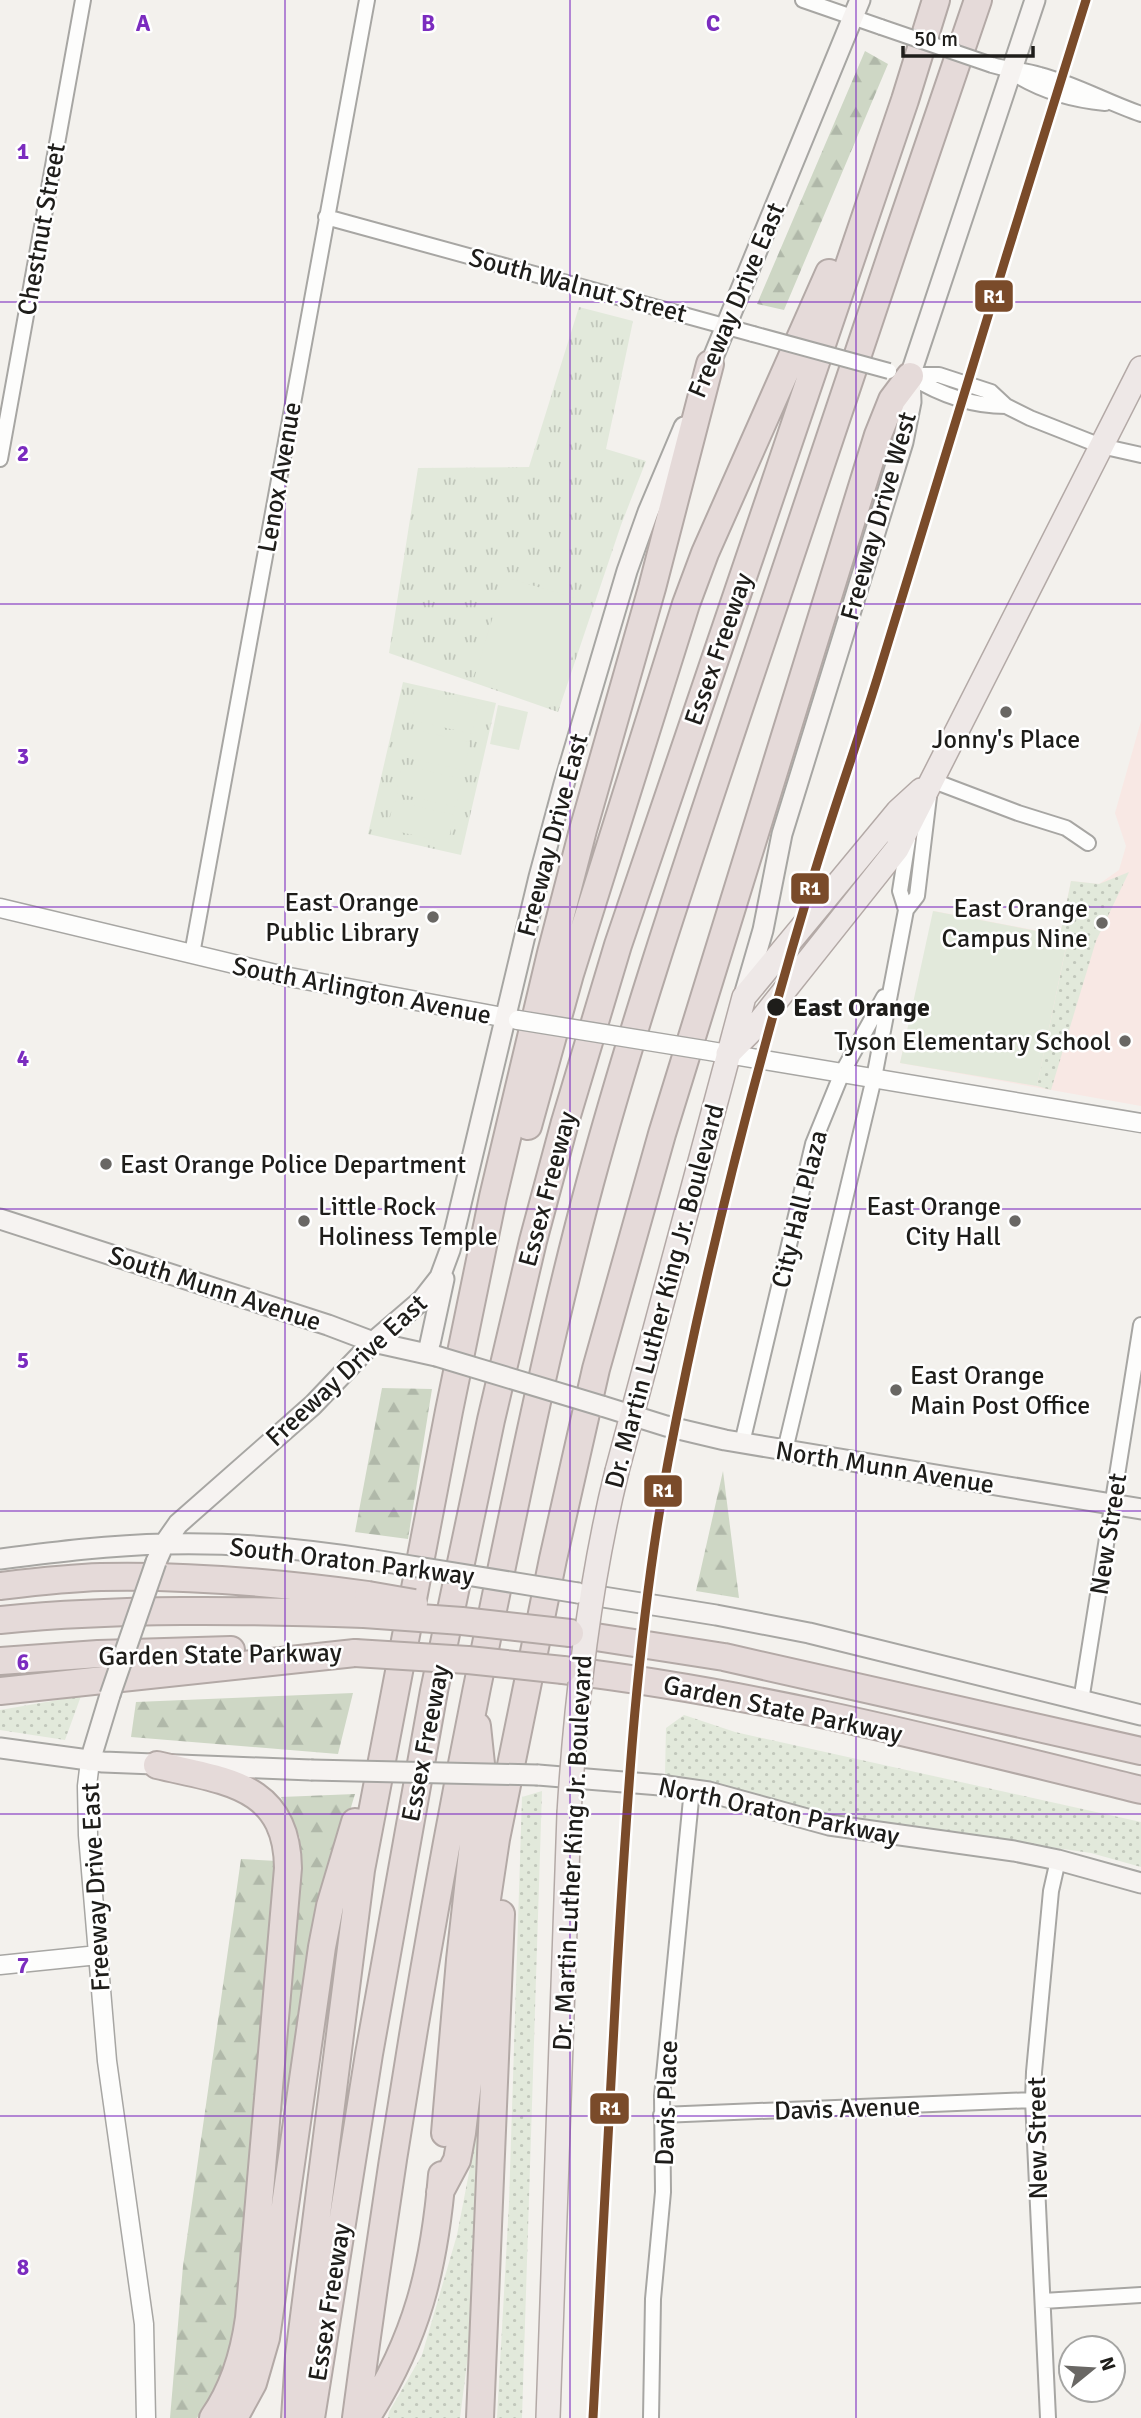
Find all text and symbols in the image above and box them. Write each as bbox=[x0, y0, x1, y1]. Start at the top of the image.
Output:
text: A bbox=[136, 9, 151, 38]
text: B bbox=[421, 9, 435, 38]
text: C bbox=[706, 9, 720, 38]
scale bar bbox=[903, 14, 1032, 58]
text: 50 m bbox=[914, 26, 958, 52]
text: 1 bbox=[17, 137, 29, 166]
street label: Chestnut Street bbox=[11, 141, 73, 318]
street label: Freeway Drive East bbox=[681, 198, 792, 403]
street label: South Walnut Street bbox=[465, 242, 690, 330]
line badge: R1 bbox=[974, 279, 1014, 313]
text: R1 bbox=[983, 285, 1005, 309]
street label: Lenox Avenue bbox=[251, 399, 309, 555]
street label: Freeway Drive West bbox=[834, 408, 924, 624]
text: 2 bbox=[17, 439, 29, 468]
street label: Essex Freeway bbox=[678, 569, 760, 730]
marker: Jonny's Place bbox=[998, 704, 1014, 720]
place label: Jonny's Place bbox=[932, 724, 1080, 756]
street label: Freeway Drive East bbox=[510, 730, 595, 940]
text: 3 bbox=[17, 742, 29, 771]
line badge: R1 bbox=[790, 872, 830, 905]
text: R1 bbox=[799, 877, 821, 901]
place label: East Orange Public Library bbox=[265, 887, 419, 949]
place label: East Orange Campus Nine bbox=[942, 893, 1088, 955]
marker: East Orange Public Library bbox=[425, 909, 441, 925]
marker: East Orange Campus Nine bbox=[1094, 915, 1110, 931]
street label: South Arlington Avenue bbox=[230, 950, 494, 1032]
place label: East Orange bbox=[793, 992, 930, 1024]
marker: East Orange bbox=[765, 996, 787, 1018]
place label: Tyson Elementary School bbox=[834, 1026, 1111, 1058]
marker: Tyson Elementary School bbox=[1117, 1033, 1133, 1049]
text: 4 bbox=[17, 1044, 29, 1073]
street label: Dr. Martin Luther King Jr. Boulevard bbox=[598, 1101, 732, 1492]
street label: Essex Freeway bbox=[512, 1108, 584, 1270]
street label: City Hall Plaza bbox=[765, 1127, 835, 1291]
place label: East Orange Police Department bbox=[120, 1149, 466, 1181]
marker: East Orange Police Department bbox=[98, 1156, 114, 1172]
place label: Little Rock Holiness Temple bbox=[318, 1191, 498, 1253]
place label: East Orange City Hall bbox=[867, 1191, 1001, 1253]
marker: Little Rock Holiness Temple bbox=[296, 1213, 312, 1229]
marker: East Orange City Hall bbox=[1007, 1213, 1023, 1229]
street label: South Munn Avenue bbox=[104, 1239, 325, 1338]
street label: Freeway Drive East bbox=[259, 1288, 434, 1454]
text: 5 bbox=[17, 1346, 29, 1375]
place label: East Orange Main Post Office bbox=[910, 1360, 1090, 1422]
marker: East Orange Main Post Office bbox=[888, 1382, 904, 1398]
street label: North Munn Avenue bbox=[773, 1435, 996, 1501]
street label: New Street bbox=[1084, 1471, 1134, 1597]
line badge: R1 bbox=[643, 1474, 683, 1508]
text: R1 bbox=[652, 1479, 674, 1503]
street label: South Oraton Parkway bbox=[228, 1531, 476, 1593]
street label: Garden State Parkway bbox=[98, 1637, 342, 1673]
text: 6 bbox=[17, 1648, 29, 1677]
street label: Dr. Martin Luther King Jr. Boulevard bbox=[547, 1654, 599, 2052]
street label: Essex Freeway bbox=[395, 1662, 457, 1825]
street label: Garden State Parkway bbox=[660, 1669, 905, 1751]
street label: North Oraton Parkway bbox=[655, 1771, 902, 1853]
street label: Freeway Drive East bbox=[75, 1782, 117, 1992]
text: 7 bbox=[17, 1951, 29, 1980]
street label: Davis Place bbox=[649, 2040, 685, 2166]
street label: New Street bbox=[1021, 2076, 1055, 2200]
street label: Davis Avenue bbox=[773, 2090, 921, 2128]
line badge: R1 bbox=[589, 2092, 630, 2125]
text: R1 bbox=[599, 2097, 621, 2121]
street label: Essex Freeway bbox=[302, 2221, 358, 2383]
text: 8 bbox=[17, 2253, 29, 2282]
north arrow bbox=[1057, 2334, 1127, 2404]
text: N bbox=[1094, 2354, 1121, 2374]

